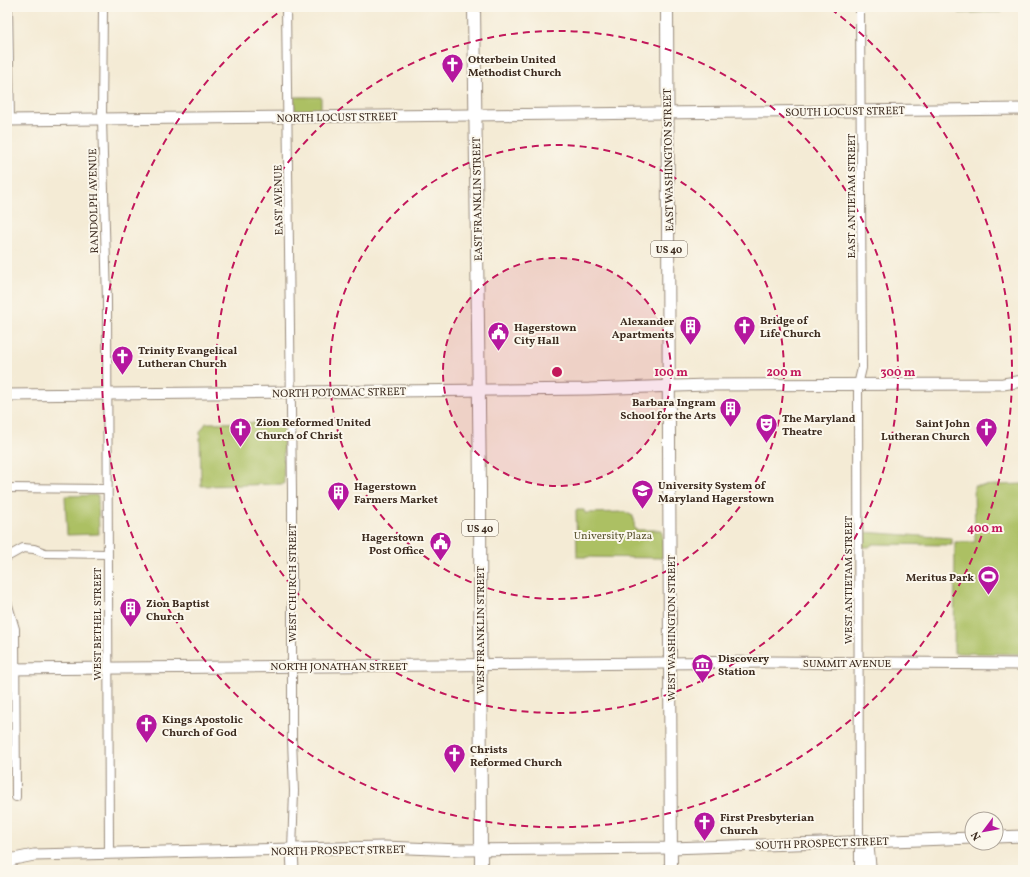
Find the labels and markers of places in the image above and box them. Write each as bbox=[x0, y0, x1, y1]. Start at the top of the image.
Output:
church icon: Otterbein United Methodist Church bbox=[439, 52, 465, 85]
place label: Otterbein United Methodist Church bbox=[468, 53, 562, 81]
church icon: Bridge of Life Church bbox=[731, 313, 757, 346]
building icon: Alexander Apartments bbox=[677, 314, 703, 347]
place label: Bridge of Life Church bbox=[760, 314, 821, 342]
place label: Alexander Apartments bbox=[612, 315, 675, 343]
public building icon: Hagerstown City Hall bbox=[485, 320, 511, 353]
place label: Hagerstown City Hall bbox=[514, 321, 577, 349]
church icon: Trinity Evangelical Lutheran Church bbox=[109, 343, 135, 376]
place label: Trinity Evangelical Lutheran Church bbox=[138, 344, 237, 372]
centre of rings bbox=[550, 365, 564, 379]
building icon: Barbara Ingram School for the Arts bbox=[718, 395, 744, 428]
place label: Barbara Ingram School for the Arts bbox=[620, 396, 716, 424]
theatre icon: The Maryland Theatre bbox=[753, 411, 779, 444]
place label: The Maryland Theatre bbox=[782, 412, 856, 440]
church icon: Zion Reformed United Church of Christ bbox=[227, 415, 253, 448]
place label: Zion Reformed United Church of Christ bbox=[256, 416, 371, 444]
church icon: Saint John Lutheran Church bbox=[973, 416, 999, 449]
place label: Saint John Lutheran Church bbox=[881, 417, 970, 445]
school or university icon: University System of Maryland Hagerstown bbox=[629, 478, 655, 511]
building icon: Hagerstown Farmers Market bbox=[326, 479, 352, 512]
place label: University System of Maryland Hagerstown bbox=[658, 479, 774, 507]
place label: Hagerstown Farmers Market bbox=[354, 480, 438, 508]
public building icon: Hagerstown Post Office bbox=[427, 530, 453, 563]
place label: Hagerstown Post Office bbox=[361, 531, 424, 559]
sports icon: Meritus Park bbox=[976, 564, 1002, 597]
place label: Meritus Park bbox=[906, 571, 974, 586]
building icon: Zion Baptist Church bbox=[117, 596, 143, 629]
place label: Zion Baptist Church bbox=[146, 597, 210, 625]
museum icon: Discovery Station bbox=[690, 651, 716, 684]
place label: Discovery Station bbox=[718, 652, 770, 680]
church icon: Kings Apostolic Church of God bbox=[133, 712, 159, 745]
place label: Kings Apostolic Church of God bbox=[162, 713, 243, 741]
church icon: Christs Reformed Church bbox=[442, 742, 468, 775]
place label: Christs Reformed Church bbox=[470, 743, 562, 771]
church icon: First Presbyterian Church bbox=[691, 810, 717, 843]
place label: First Presbyterian Church bbox=[720, 811, 814, 839]

